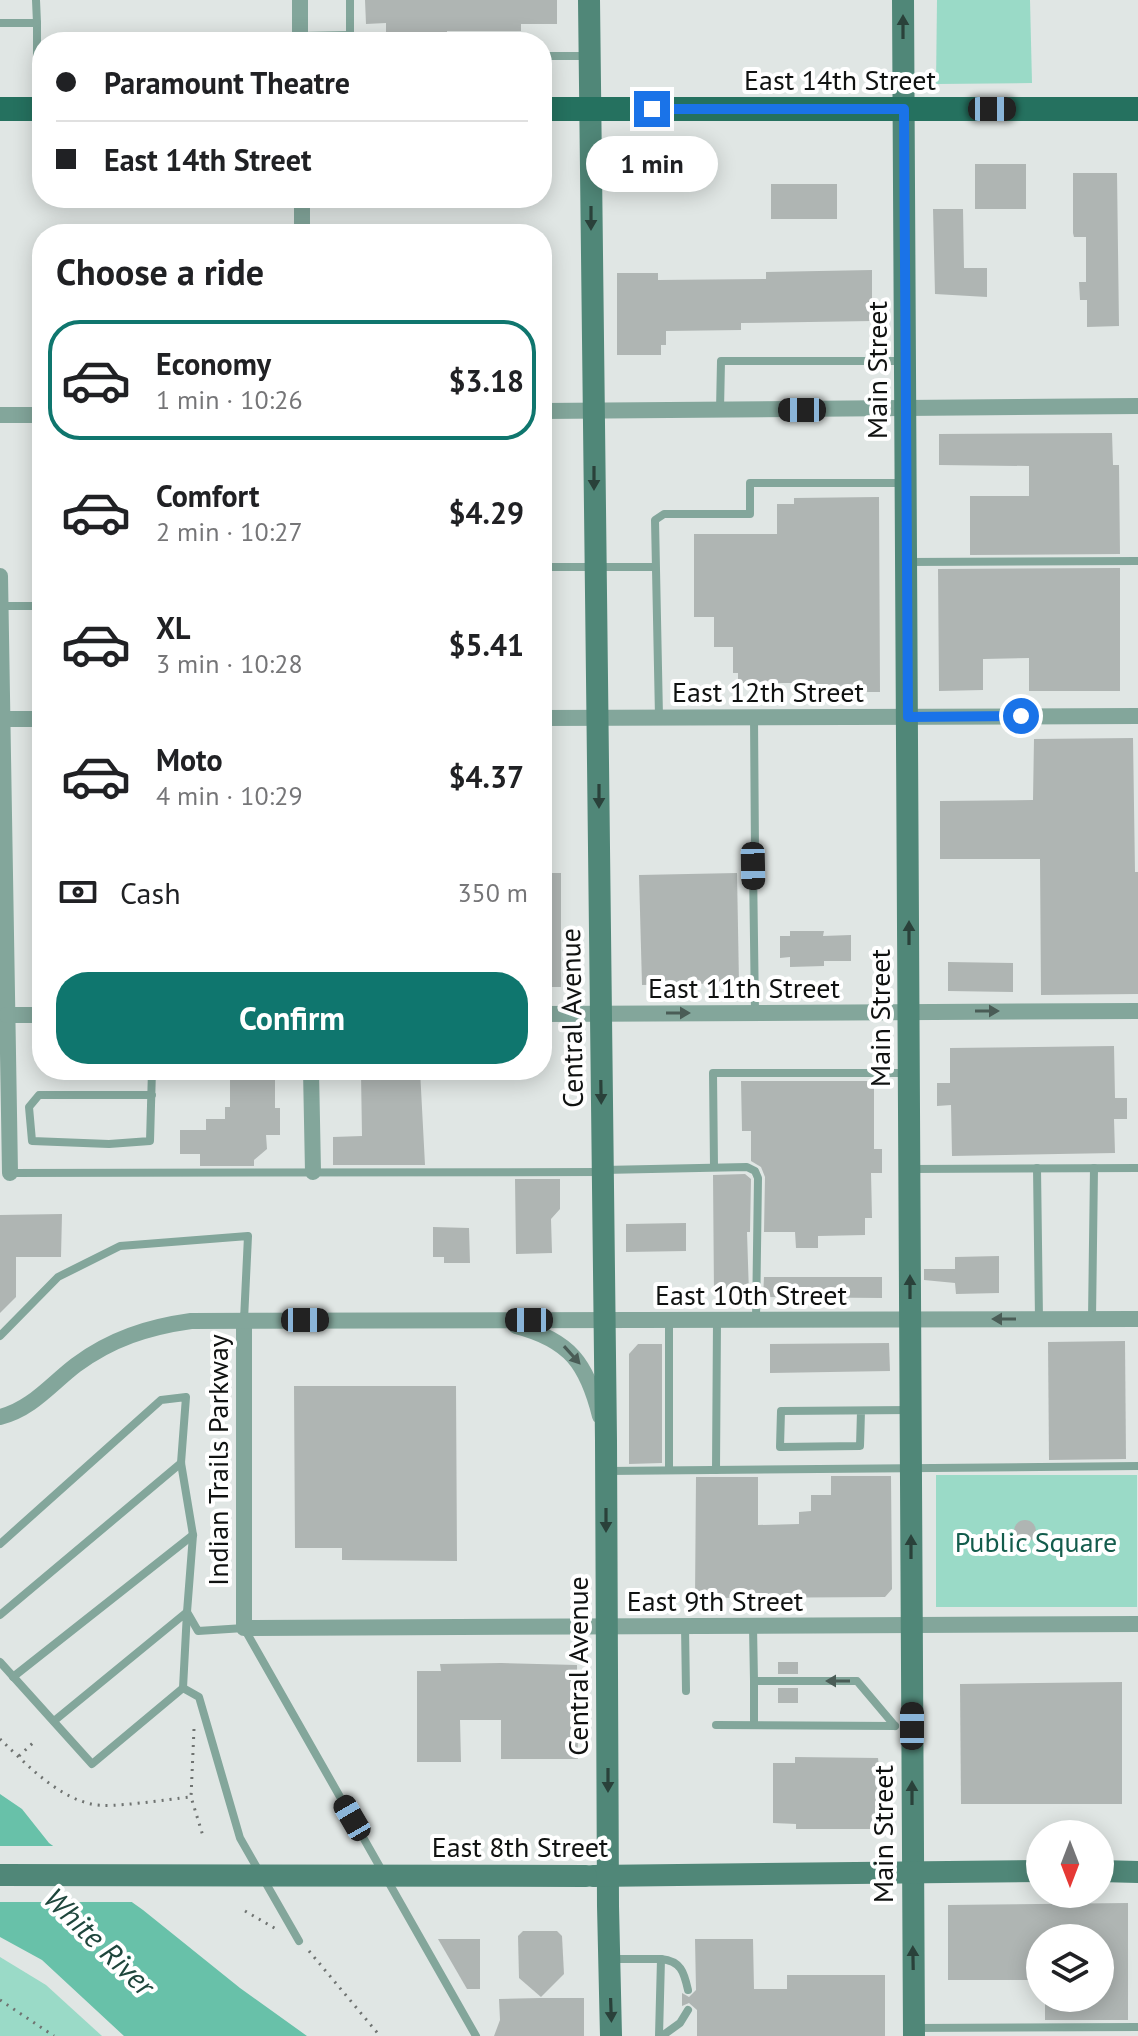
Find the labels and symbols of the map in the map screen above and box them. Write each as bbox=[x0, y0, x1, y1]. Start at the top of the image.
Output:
one-way arrow bbox=[897, 14, 910, 39]
street label: East 14th Street bbox=[744, 61, 936, 98]
route end bbox=[634, 91, 670, 127]
car bbox=[968, 97, 1016, 121]
callout: 1 min bbox=[586, 137, 718, 193]
one-way arrow bbox=[585, 206, 597, 231]
street label: Main Street bbox=[858, 301, 895, 439]
car bbox=[778, 398, 826, 422]
one-way arrow bbox=[588, 466, 600, 491]
street label: East 12th Street bbox=[672, 673, 864, 710]
route start bbox=[1003, 698, 1039, 734]
one-way arrow bbox=[593, 784, 605, 809]
car bbox=[741, 842, 765, 890]
one-way arrow bbox=[903, 920, 915, 945]
street label: Central Avenue bbox=[551, 928, 591, 1108]
street label: Main Street bbox=[861, 949, 898, 1087]
street label: East 11th Street bbox=[648, 969, 840, 1006]
one-way arrow bbox=[975, 1005, 1000, 1017]
one-way arrow bbox=[666, 1007, 691, 1019]
one-way arrow bbox=[595, 1080, 607, 1105]
one-way arrow bbox=[904, 1274, 916, 1299]
street label: East 10th Street bbox=[655, 1276, 847, 1313]
car bbox=[281, 1308, 329, 1332]
car bbox=[505, 1308, 553, 1332]
one-way arrow bbox=[991, 1313, 1016, 1325]
street label: Indian Trails Parkway bbox=[199, 1334, 236, 1586]
one-way arrow bbox=[563, 1345, 581, 1365]
one-way arrow bbox=[600, 1508, 612, 1533]
park label: Public Square bbox=[955, 1523, 1117, 1560]
one-way arrow bbox=[905, 1534, 917, 1559]
street label: Central Avenue bbox=[559, 1576, 596, 1756]
street label: East 9th Street bbox=[627, 1582, 804, 1619]
one-way arrow bbox=[825, 1675, 850, 1687]
car bbox=[900, 1702, 924, 1750]
street label: Main Street bbox=[864, 1765, 901, 1903]
one-way arrow bbox=[602, 1768, 614, 1793]
one-way arrow bbox=[906, 1780, 918, 1805]
car bbox=[330, 1791, 374, 1845]
north arrow bbox=[1026, 1820, 1114, 1908]
street label: East 8th Street bbox=[432, 1828, 609, 1865]
water label: White River bbox=[36, 1879, 165, 2005]
one-way arrow bbox=[907, 1945, 920, 1970]
one-way arrow bbox=[604, 1998, 617, 2023]

